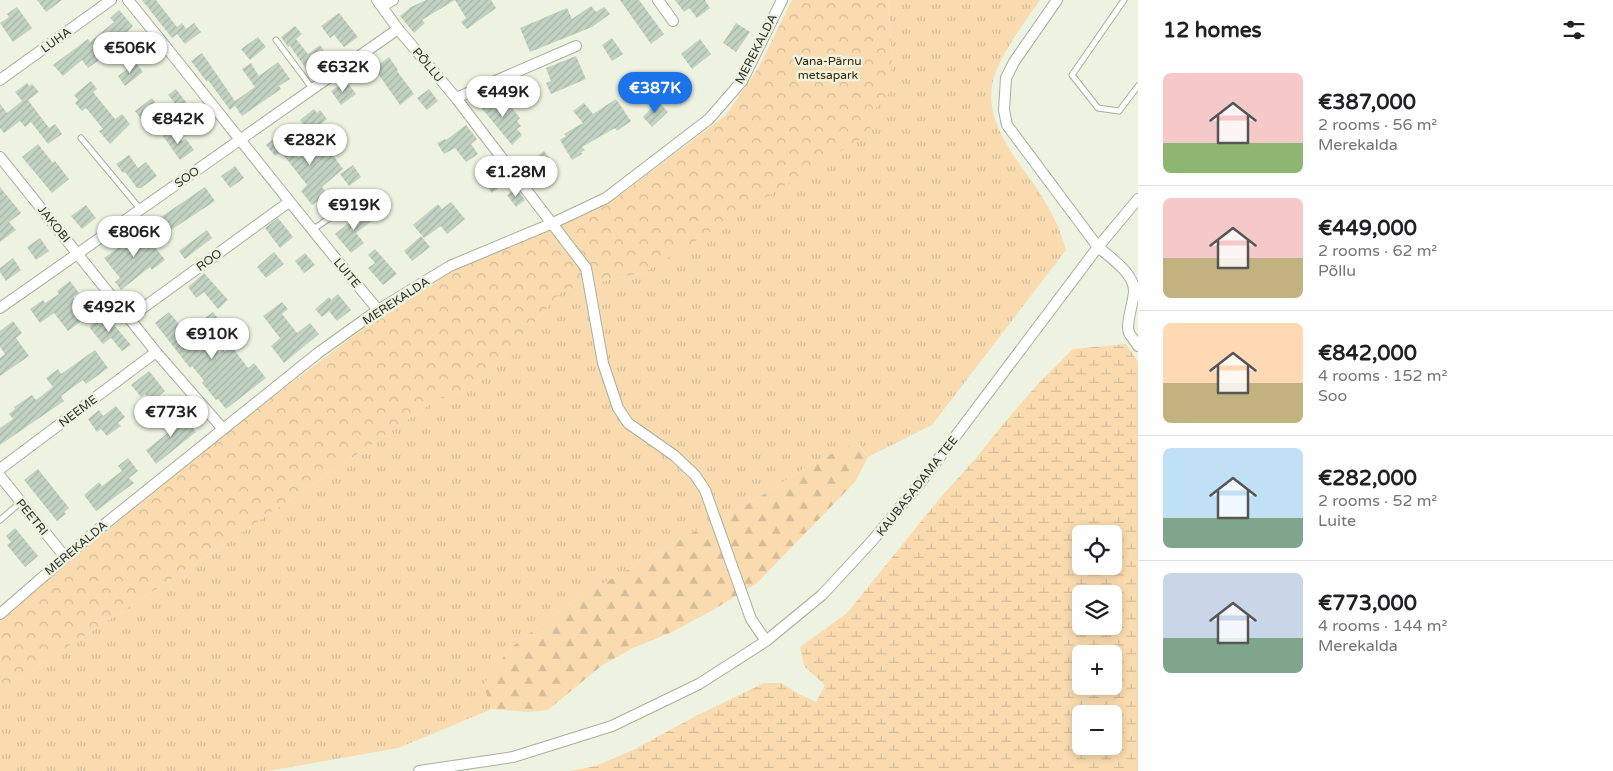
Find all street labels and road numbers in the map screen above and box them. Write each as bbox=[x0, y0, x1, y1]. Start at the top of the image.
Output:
street label: MEREKALDA bbox=[732, 12, 780, 86]
street label: LUHA bbox=[38, 24, 74, 56]
street label: PÕLLU bbox=[410, 45, 446, 85]
street label: SOO bbox=[172, 163, 202, 190]
street label: JAKOBI bbox=[35, 203, 73, 245]
street label: ROO bbox=[194, 246, 225, 274]
street label: LUITE bbox=[331, 255, 364, 291]
street label: MEREKALDA bbox=[360, 274, 432, 328]
street label: NEEME bbox=[56, 392, 100, 430]
street label: KAUBASADAMA TEE bbox=[874, 433, 961, 539]
street label: PEETRI bbox=[13, 496, 51, 538]
street label: MEREKALDA bbox=[42, 518, 110, 578]

